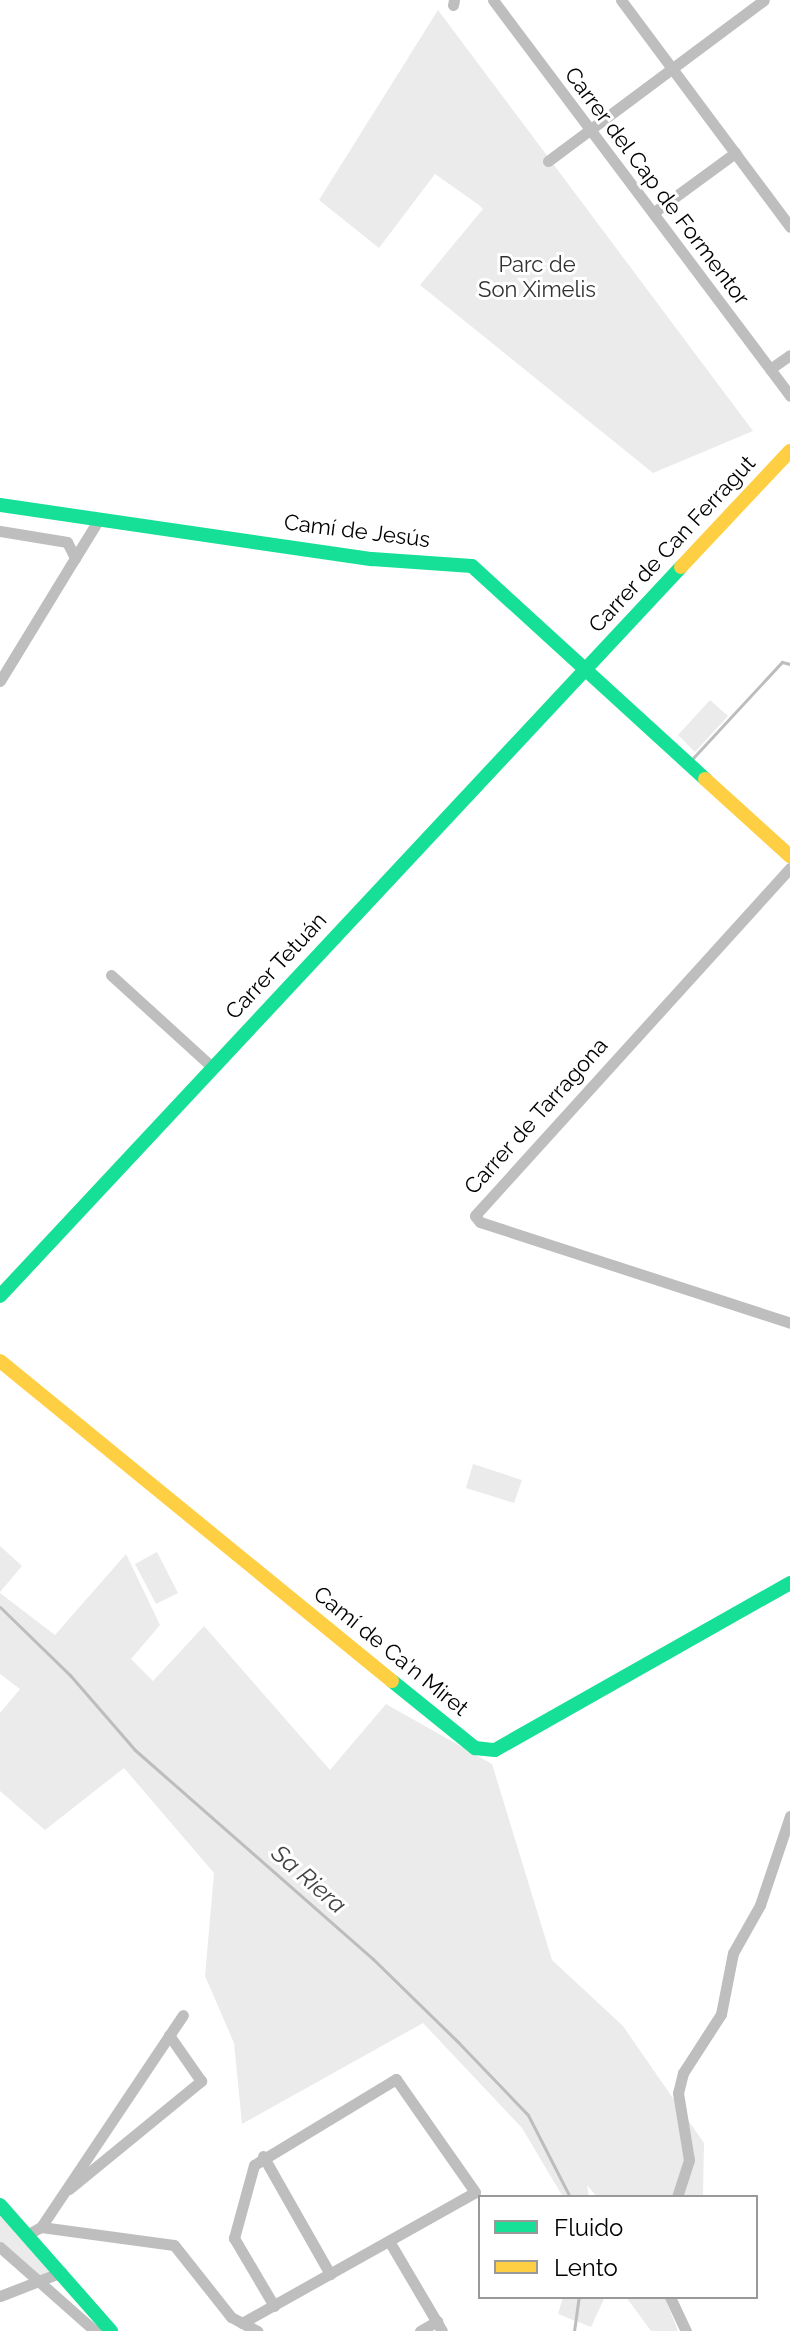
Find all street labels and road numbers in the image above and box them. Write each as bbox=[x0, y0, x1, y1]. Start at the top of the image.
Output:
street label: Carrer del Cap de Formentor bbox=[559, 61, 755, 311]
street label: Carrer de Can Ferragut bbox=[583, 450, 761, 638]
street label: Camí de Jesús bbox=[282, 509, 432, 553]
street label: Carrer Tetuán bbox=[219, 907, 333, 1025]
street label: Carrer de Tarragona bbox=[458, 1032, 614, 1200]
street label: Camí de Ca'n Miret bbox=[308, 1581, 474, 1721]

